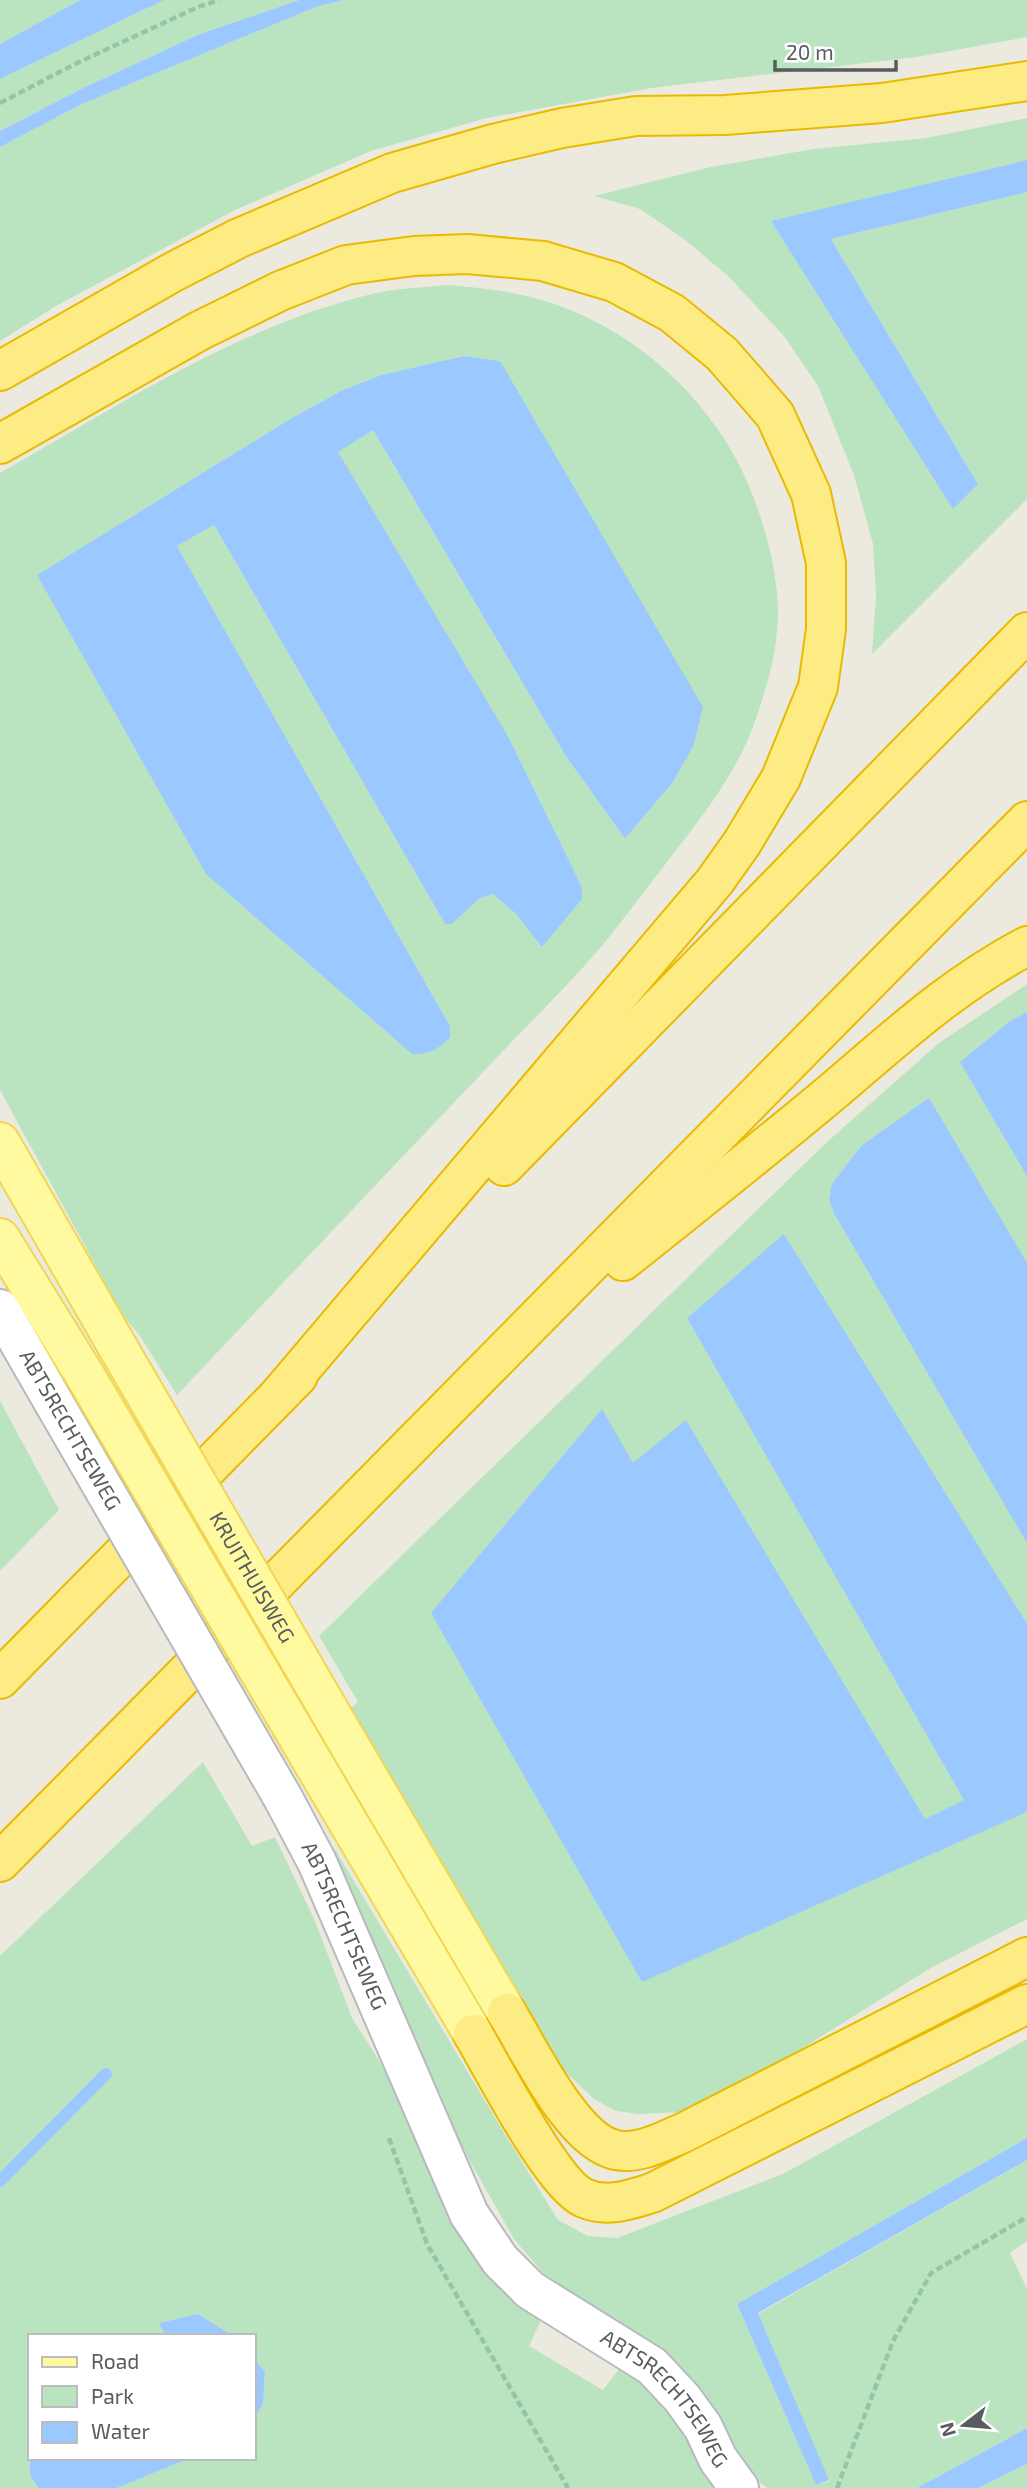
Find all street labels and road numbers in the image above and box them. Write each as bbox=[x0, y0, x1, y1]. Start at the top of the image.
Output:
street label: ABTSRECHTSEWEG bbox=[15, 1345, 127, 1514]
street label: KRUITHUISWEG bbox=[205, 1507, 301, 1647]
street label: ABTSRECHTSEWEG bbox=[297, 1837, 393, 2013]
street label: ABTSRECHTSEWEG bbox=[597, 2323, 734, 2472]

